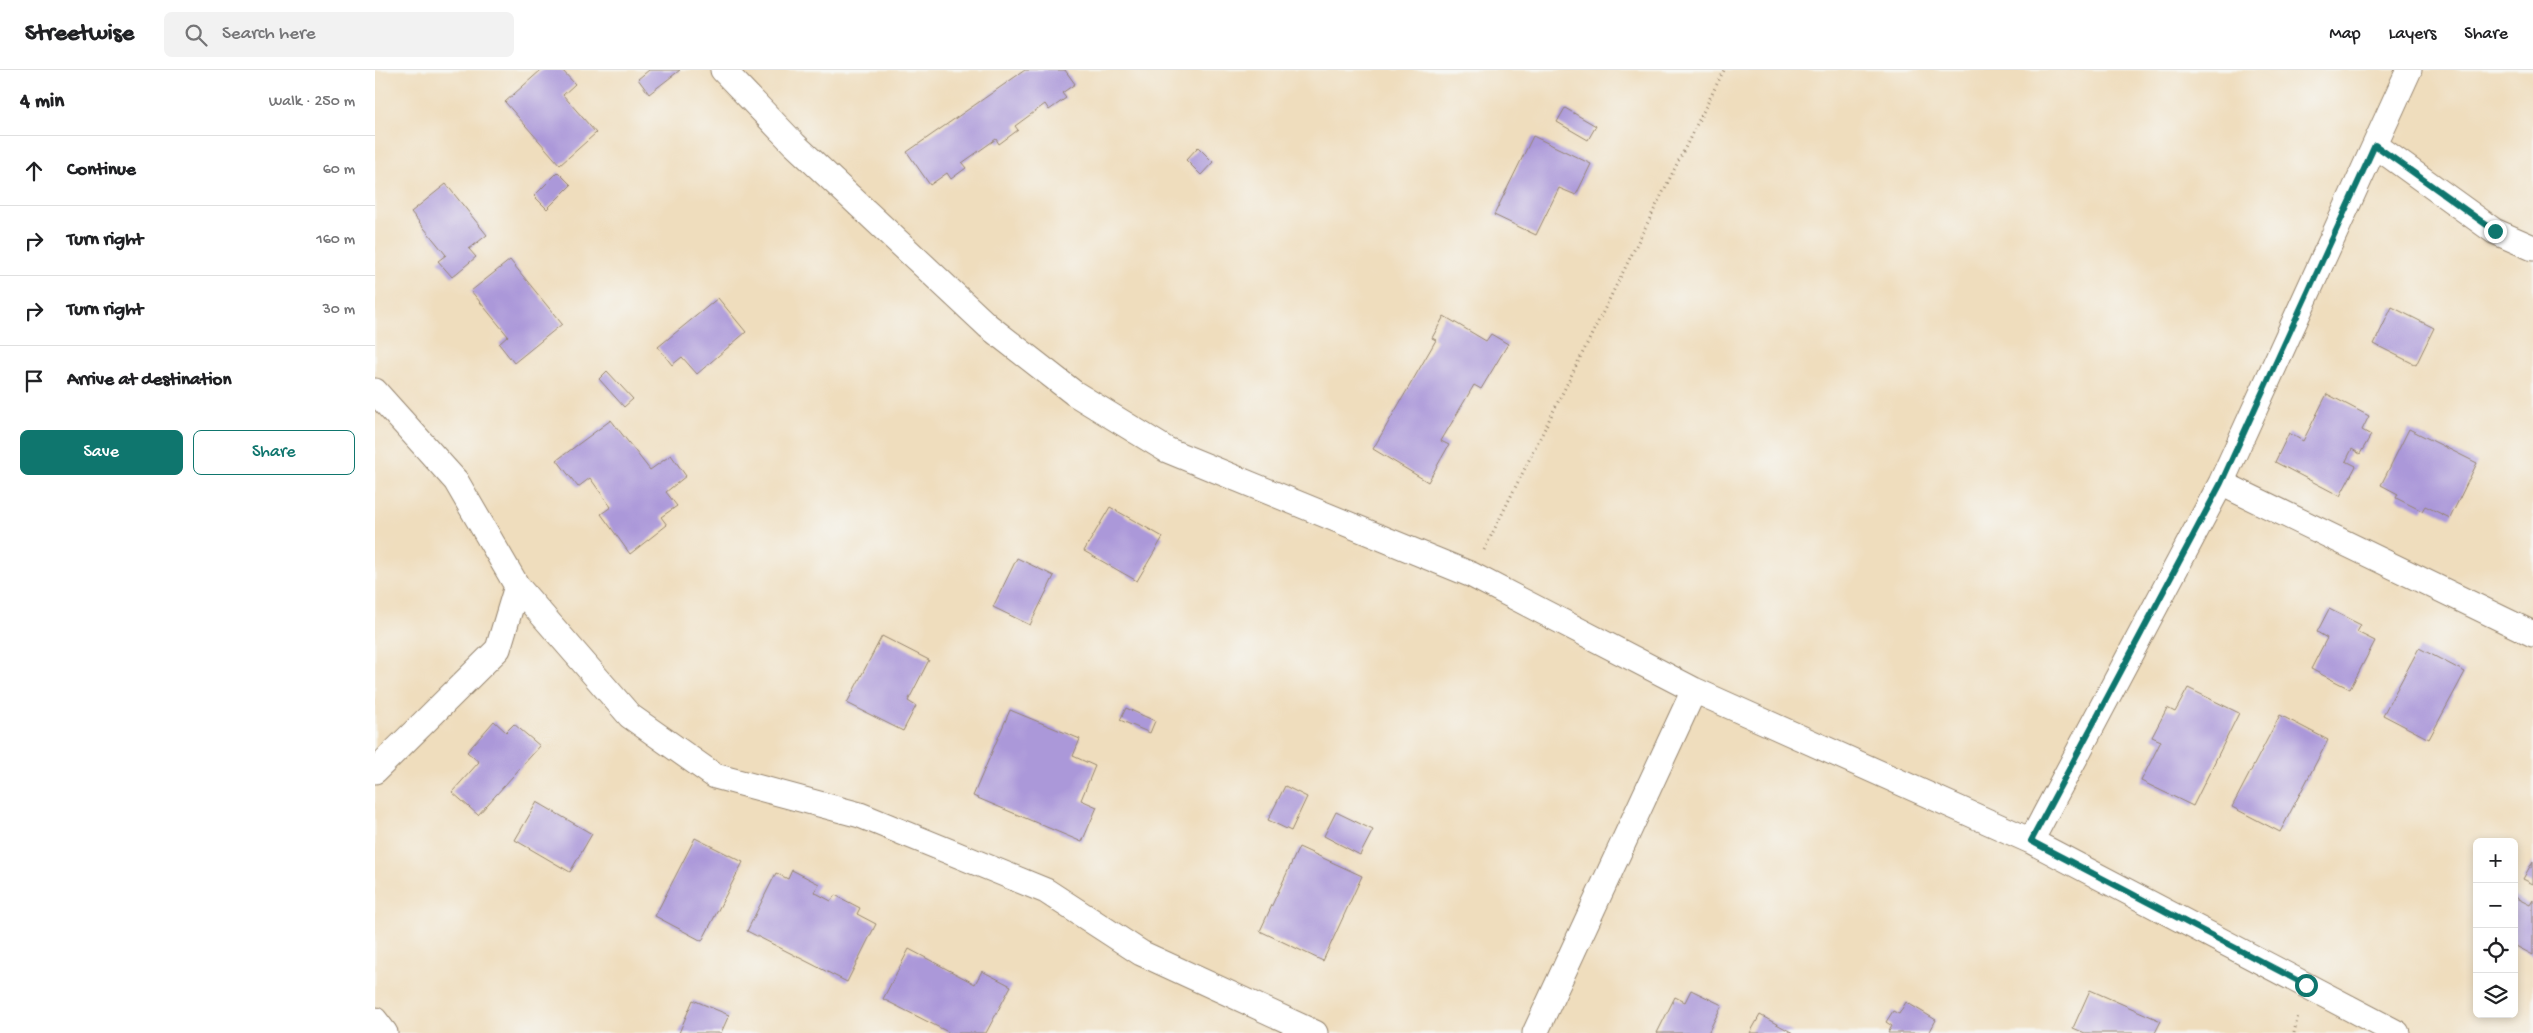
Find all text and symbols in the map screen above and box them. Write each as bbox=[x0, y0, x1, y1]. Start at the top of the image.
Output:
search box bbox=[164, 12, 514, 57]
text: Streetwise bbox=[25, 20, 134, 49]
icon: search bbox=[182, 21, 210, 49]
text: Search here bbox=[222, 23, 316, 46]
text: Map bbox=[2329, 24, 2361, 45]
text: Layers bbox=[2389, 24, 2436, 45]
text: Share bbox=[2464, 24, 2508, 45]
text: 4 min bbox=[20, 90, 64, 115]
text: Walk · 250 m bbox=[269, 93, 355, 112]
icon: ahead bbox=[20, 157, 48, 185]
text: Continue bbox=[67, 159, 136, 182]
text: 60 m bbox=[323, 161, 355, 180]
route end bbox=[2484, 220, 2507, 243]
icon: right bbox=[20, 227, 48, 255]
text: Turn right bbox=[67, 229, 143, 252]
text: 160 m bbox=[316, 231, 355, 250]
icon: right bbox=[20, 297, 48, 325]
text: Turn right bbox=[67, 299, 143, 322]
text: 30 m bbox=[322, 301, 355, 320]
icon: arrive bbox=[20, 367, 48, 395]
text: Arrive at destination bbox=[67, 369, 231, 392]
button: Save bbox=[20, 430, 183, 475]
button: Share bbox=[193, 430, 355, 475]
map controls bbox=[2473, 838, 2518, 1018]
button: + bbox=[2473, 838, 2518, 883]
button: − bbox=[2473, 883, 2518, 928]
button: locate bbox=[2473, 928, 2518, 973]
button: layers bbox=[2473, 973, 2518, 1018]
route start bbox=[2295, 974, 2318, 997]

